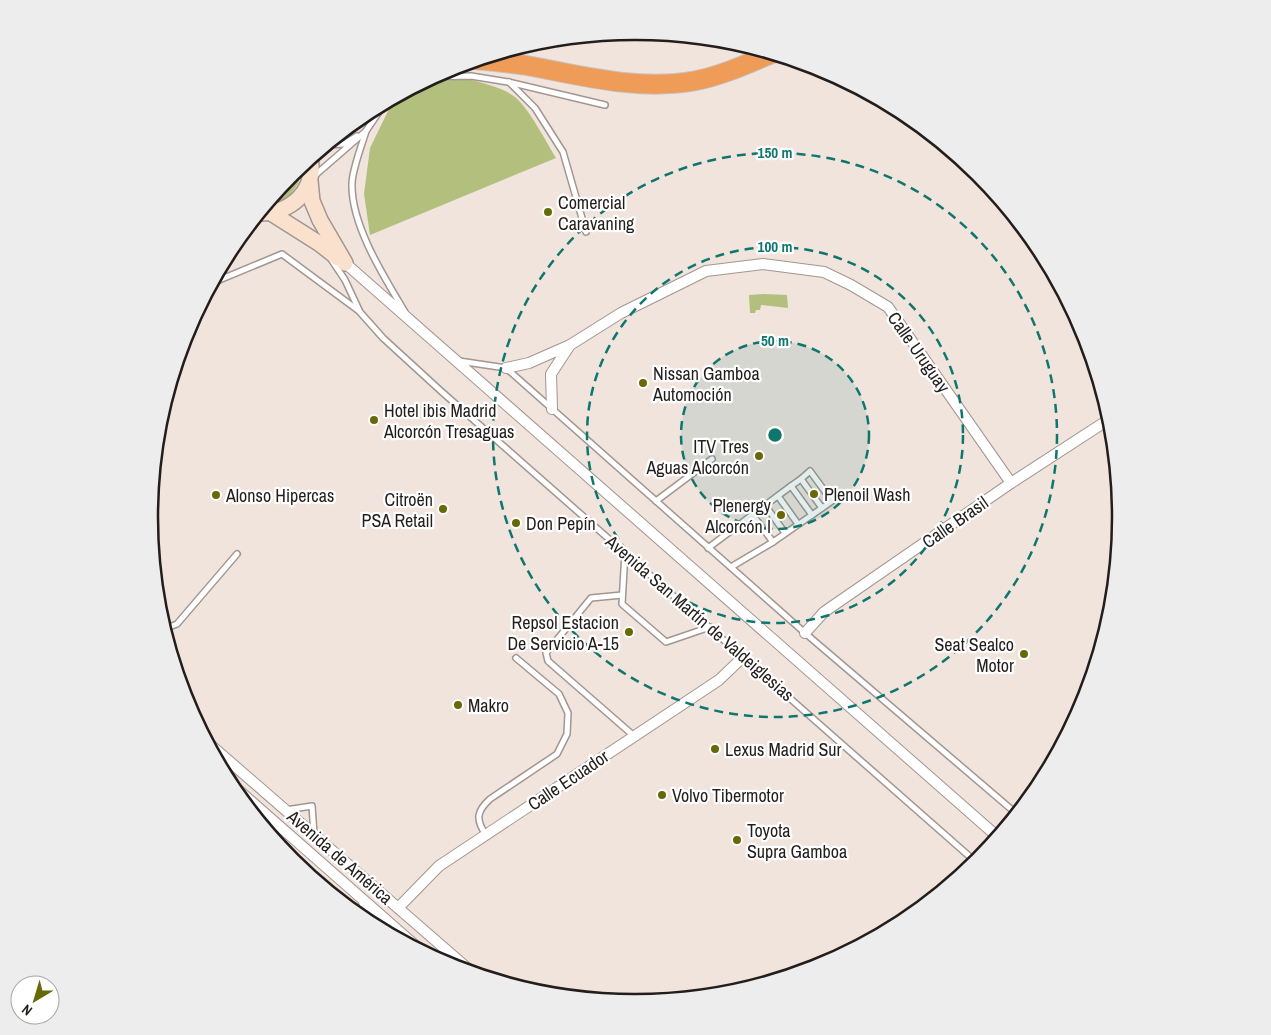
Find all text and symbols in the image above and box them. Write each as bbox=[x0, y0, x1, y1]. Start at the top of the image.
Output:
text: 150 m bbox=[758, 142, 792, 163]
place label: Comercial Caravaning bbox=[558, 190, 635, 236]
marker: Comercial Caravaning bbox=[542, 206, 554, 218]
text: 100 m bbox=[758, 236, 792, 257]
street label: Calle Uruguay bbox=[882, 307, 956, 398]
text: 50 m bbox=[761, 330, 789, 351]
place label: Nissan Gamboa Automoción bbox=[652, 361, 760, 407]
marker: Nissan Gamboa Automoción bbox=[637, 377, 649, 389]
place label: Hotel ibis Madrid Alcorcón Tresaguas bbox=[383, 398, 514, 444]
marker: Hotel ibis Madrid Alcorcón Tresaguas bbox=[368, 414, 380, 426]
centre of rings bbox=[766, 426, 784, 444]
place label: ITV Tres Aguas Alcorcón bbox=[645, 434, 749, 480]
marker: ITV Tres Aguas Alcorcón bbox=[753, 450, 765, 462]
place label: Plenoil Wash bbox=[824, 482, 910, 507]
place label: Alonso Hipercas bbox=[225, 483, 334, 508]
place label: Citroën PSA Retail bbox=[362, 487, 433, 533]
marker: Plenoil Wash bbox=[808, 488, 820, 500]
marker: Alonso Hipercas bbox=[210, 489, 222, 501]
street label: Calle Brasil bbox=[917, 490, 993, 554]
place label: Plenergy Alcorcón I bbox=[704, 493, 772, 539]
marker: Citroën PSA Retail bbox=[437, 503, 449, 515]
marker: Plenergy Alcorcón I bbox=[775, 509, 787, 521]
place label: Don Pepín bbox=[526, 511, 596, 536]
marker: Don Pepín bbox=[510, 517, 522, 529]
street label: Avenida San Martín de Valdeiglesias bbox=[600, 528, 800, 707]
place label: Repsol Estacion De Servicio A-15 bbox=[507, 610, 619, 656]
marker: Repsol Estacion De Servicio A-15 bbox=[623, 626, 635, 638]
place label: Seat Sealco Motor bbox=[934, 632, 1014, 678]
marker: Seat Sealco Motor bbox=[1018, 648, 1030, 660]
place label: Makro bbox=[468, 693, 509, 718]
marker: Makro bbox=[452, 699, 464, 711]
place label: Lexus Madrid Sur bbox=[725, 737, 842, 762]
marker: Lexus Madrid Sur bbox=[709, 743, 721, 755]
street label: Calle Ecuador bbox=[523, 744, 613, 816]
place label: Volvo Tibermotor bbox=[672, 783, 784, 808]
marker: Volvo Tibermotor bbox=[656, 789, 668, 801]
street label: Avenida de América bbox=[281, 803, 398, 910]
place label: Toyota Supra Gamboa bbox=[747, 818, 847, 864]
marker: Toyota Supra Gamboa bbox=[731, 834, 743, 846]
north arrow bbox=[10, 975, 60, 1025]
text: N bbox=[18, 1001, 36, 1020]

